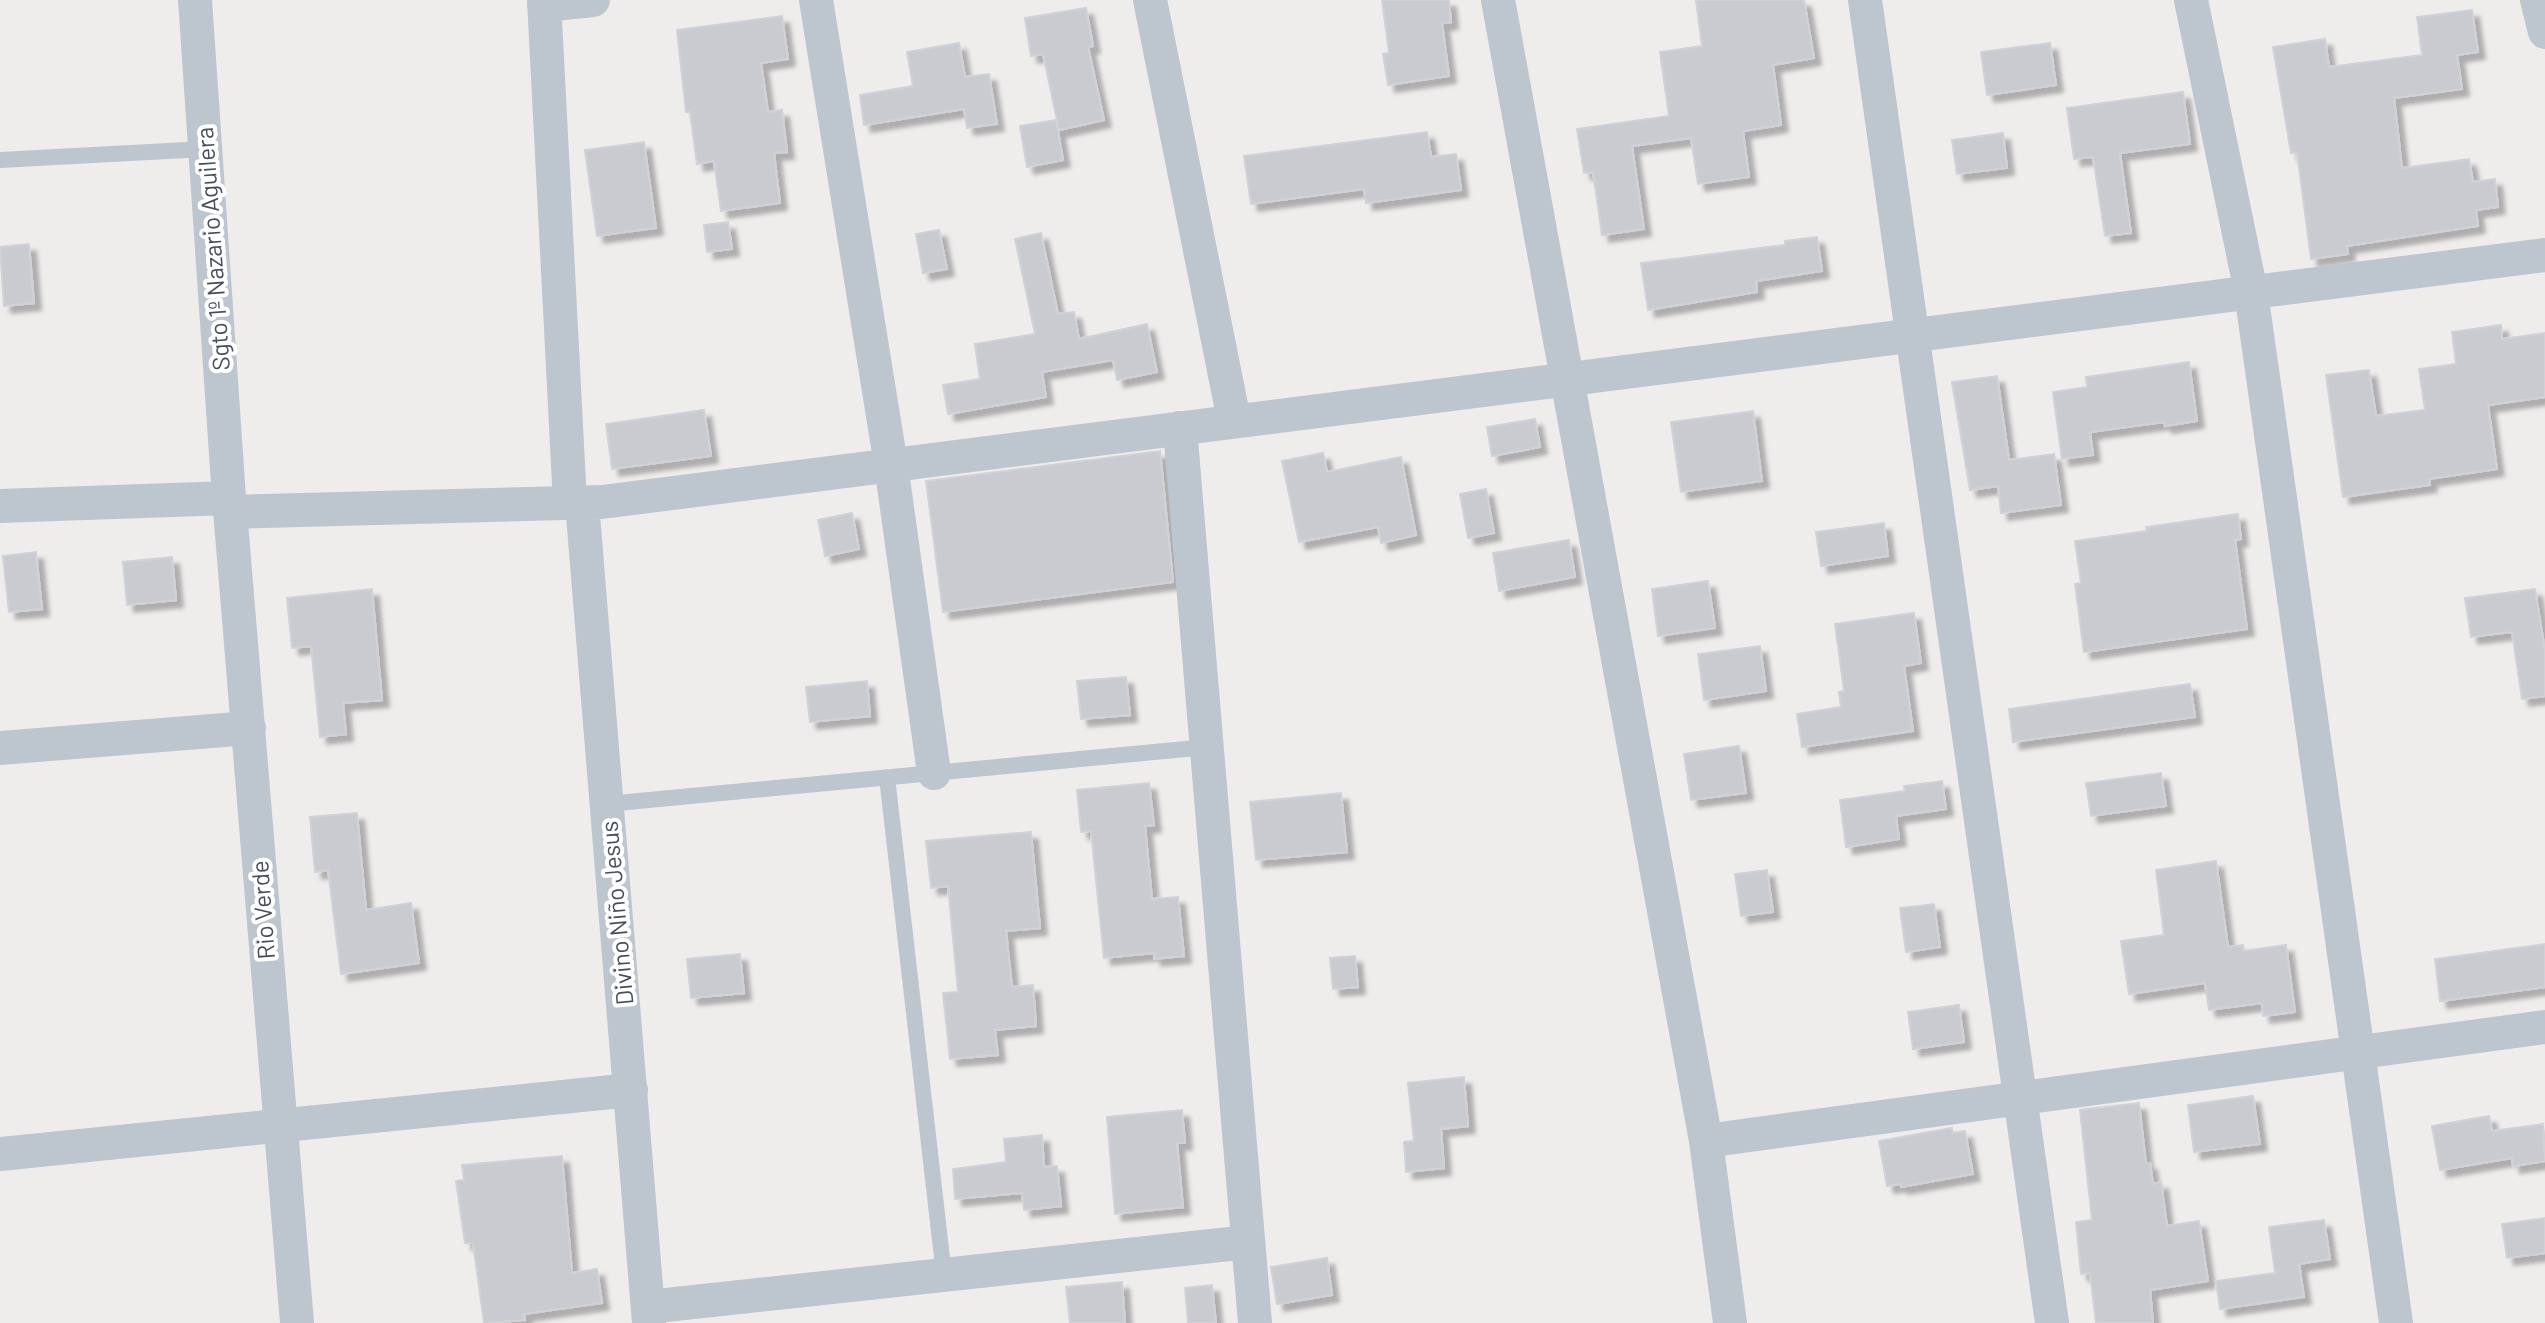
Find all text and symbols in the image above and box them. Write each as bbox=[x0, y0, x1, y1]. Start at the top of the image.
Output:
street label: Sgto 1º Nazario Aguilera bbox=[189, 126, 235, 372]
street label: Divino Niño Jesus bbox=[594, 820, 638, 1006]
street label: Rio Verde bbox=[244, 860, 280, 960]

